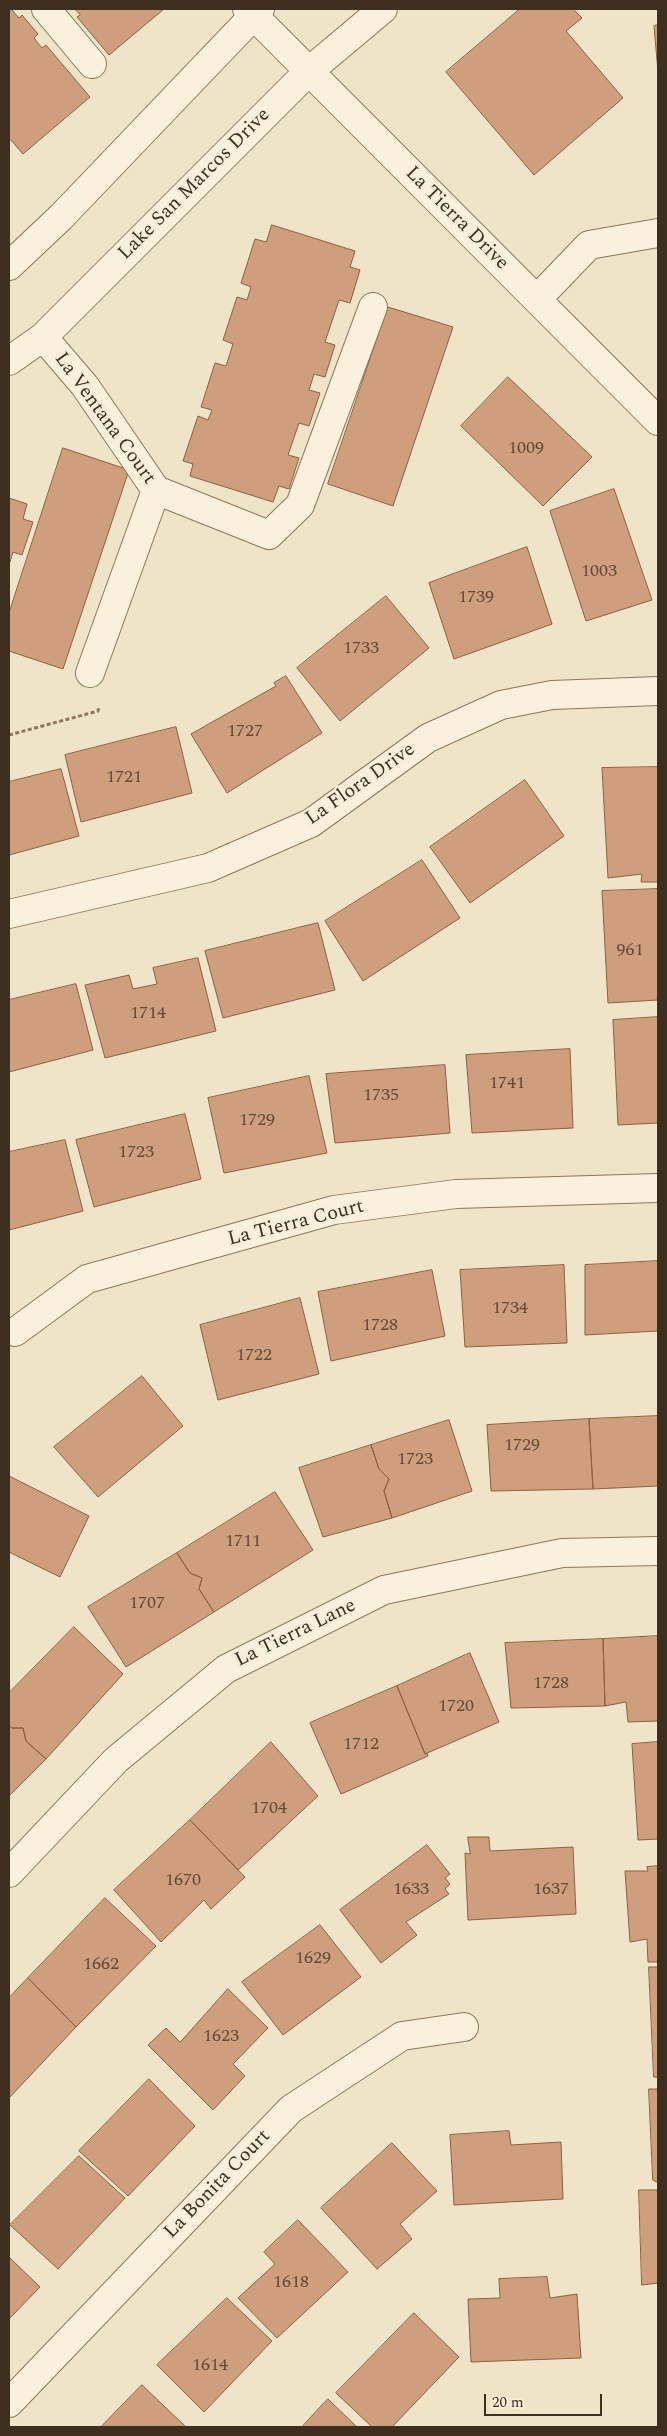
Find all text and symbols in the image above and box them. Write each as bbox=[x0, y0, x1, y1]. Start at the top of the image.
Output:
street label: Lake San Marcos Drive bbox=[114, 104, 276, 266]
street label: La Tierra Drive bbox=[399, 162, 513, 276]
street label: La Ventana Court bbox=[48, 348, 160, 490]
house number: 1009 bbox=[508, 438, 544, 460]
house number: 1003 bbox=[581, 561, 617, 583]
house number: 1739 bbox=[458, 587, 494, 609]
house number: 1733 bbox=[343, 638, 379, 660]
house number: 1727 bbox=[227, 721, 263, 743]
street label: La Flora Drive bbox=[302, 738, 420, 832]
house number: 1721 bbox=[106, 767, 142, 789]
house number: 961 bbox=[617, 940, 643, 962]
house number: 1714 bbox=[130, 1003, 166, 1025]
house number: 1741 bbox=[489, 1073, 525, 1095]
house number: 1735 bbox=[363, 1085, 399, 1107]
house number: 1729 bbox=[239, 1110, 275, 1132]
house number: 1723 bbox=[118, 1142, 154, 1164]
street label: La Tierra Court bbox=[226, 1196, 366, 1252]
house number: 1734 bbox=[492, 1298, 528, 1320]
house number: 1728 bbox=[362, 1315, 398, 1337]
house number: 1722 bbox=[236, 1345, 272, 1367]
house number: 1729 bbox=[504, 1435, 540, 1457]
house number: 1723 bbox=[397, 1449, 433, 1471]
house number: 1711 bbox=[225, 1531, 261, 1553]
house number: 1707 bbox=[129, 1593, 165, 1615]
street label: La Tierra Lane bbox=[232, 1594, 360, 1674]
house number: 1728 bbox=[533, 1673, 569, 1695]
house number: 1720 bbox=[438, 1696, 474, 1718]
house number: 1712 bbox=[343, 1734, 379, 1756]
house number: 1704 bbox=[251, 1798, 287, 1820]
house number: 1670 bbox=[165, 1870, 201, 1892]
house number: 1633 bbox=[393, 1879, 429, 1901]
house number: 1637 bbox=[533, 1879, 569, 1901]
house number: 1629 bbox=[295, 1948, 331, 1970]
house number: 1662 bbox=[83, 1954, 119, 1976]
house number: 1623 bbox=[203, 2026, 239, 2048]
street label: La Bonita Court bbox=[160, 2125, 276, 2245]
house number: 1618 bbox=[273, 2272, 309, 2294]
house number: 1614 bbox=[192, 2355, 228, 2377]
scale bar bbox=[487, 2384, 604, 2416]
text: 20 m bbox=[492, 2391, 524, 2414]

